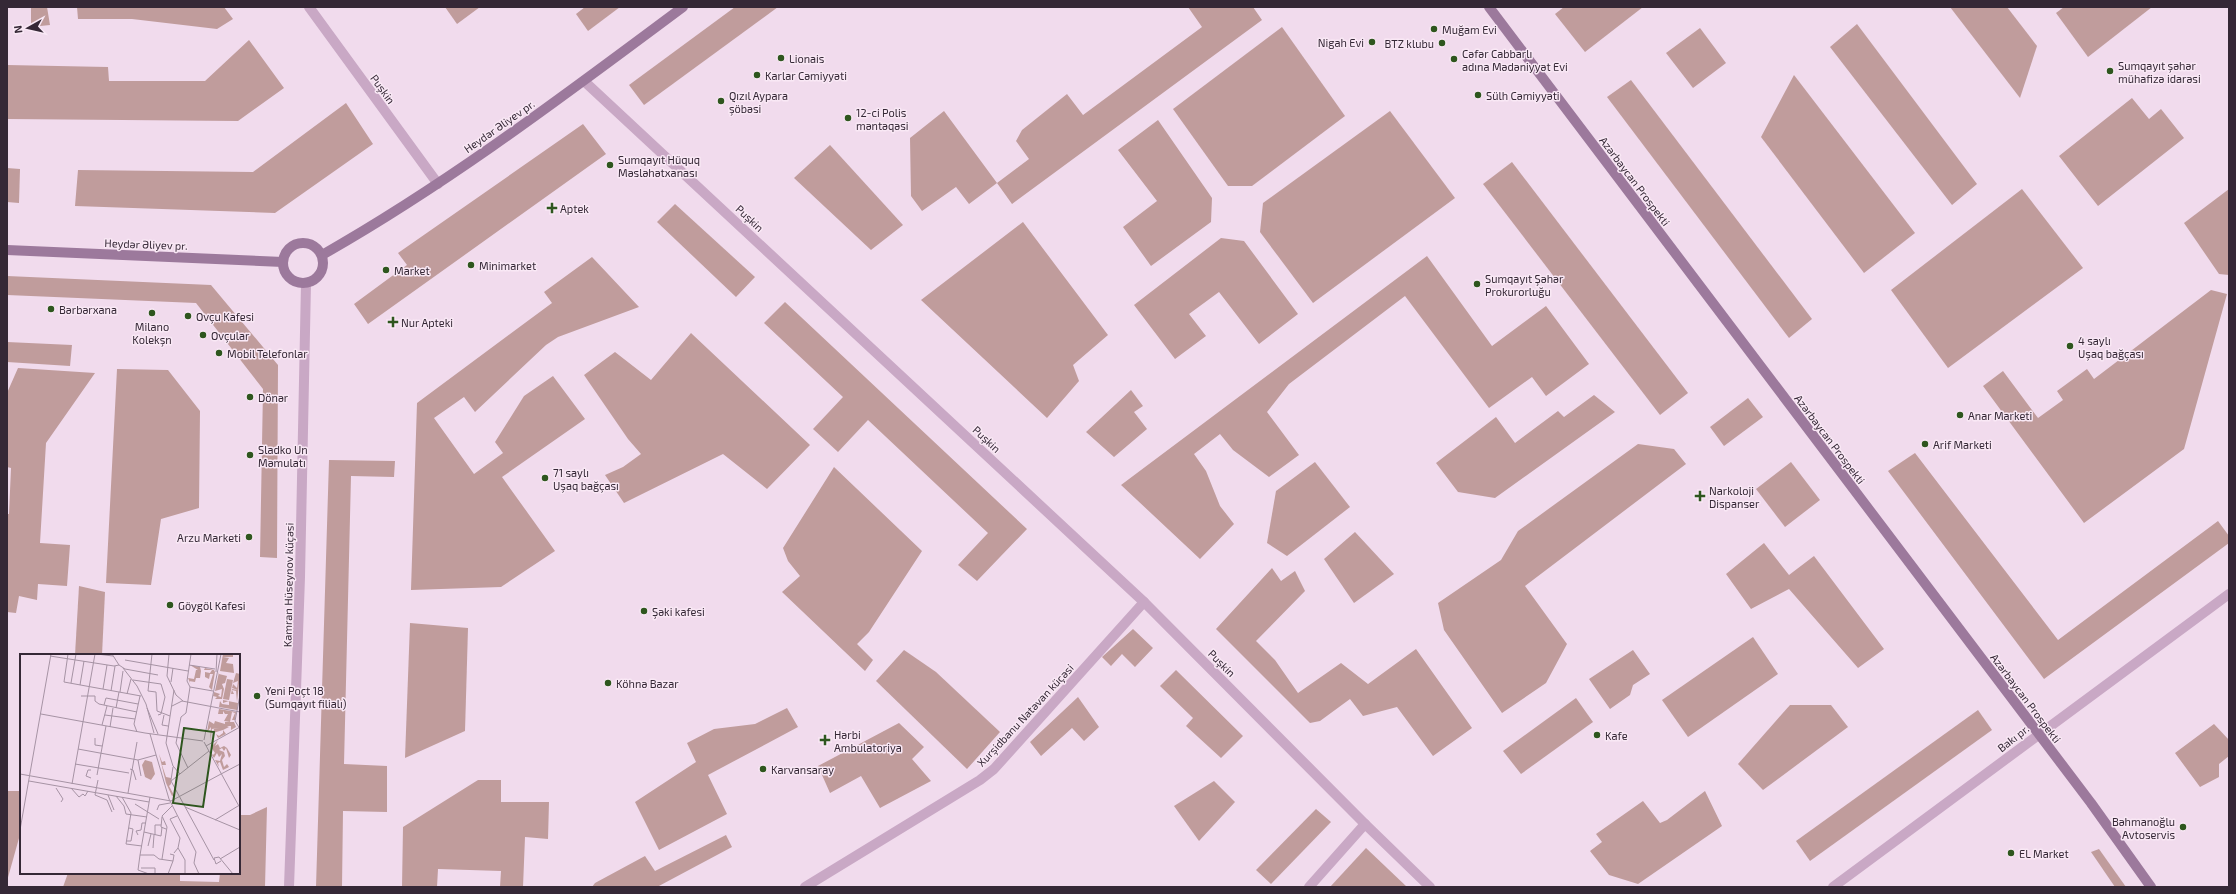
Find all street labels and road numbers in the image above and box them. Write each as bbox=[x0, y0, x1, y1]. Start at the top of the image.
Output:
street label: Puşkin bbox=[367, 72, 398, 107]
street label: Heydər Əliyev pr. bbox=[461, 97, 537, 155]
street label: Azərbaycan Prospekti bbox=[1597, 134, 1673, 228]
street label: Puşkin bbox=[733, 202, 767, 235]
street label: Heydər Əliyev pr. bbox=[104, 236, 188, 252]
street label: Azərbaycan Prospekti bbox=[1792, 392, 1868, 486]
street label: Puşkin bbox=[970, 423, 1004, 456]
street label: Kamran Hüseynov küçəsi bbox=[280, 523, 297, 647]
street label: Puşkin bbox=[1205, 647, 1238, 680]
street label: Azərbaycan Prospekti bbox=[1988, 651, 2064, 745]
street label: Xurşidbanu Natəvan küçəsi bbox=[974, 661, 1077, 770]
street label: Bakı pr. bbox=[1995, 722, 2031, 754]

